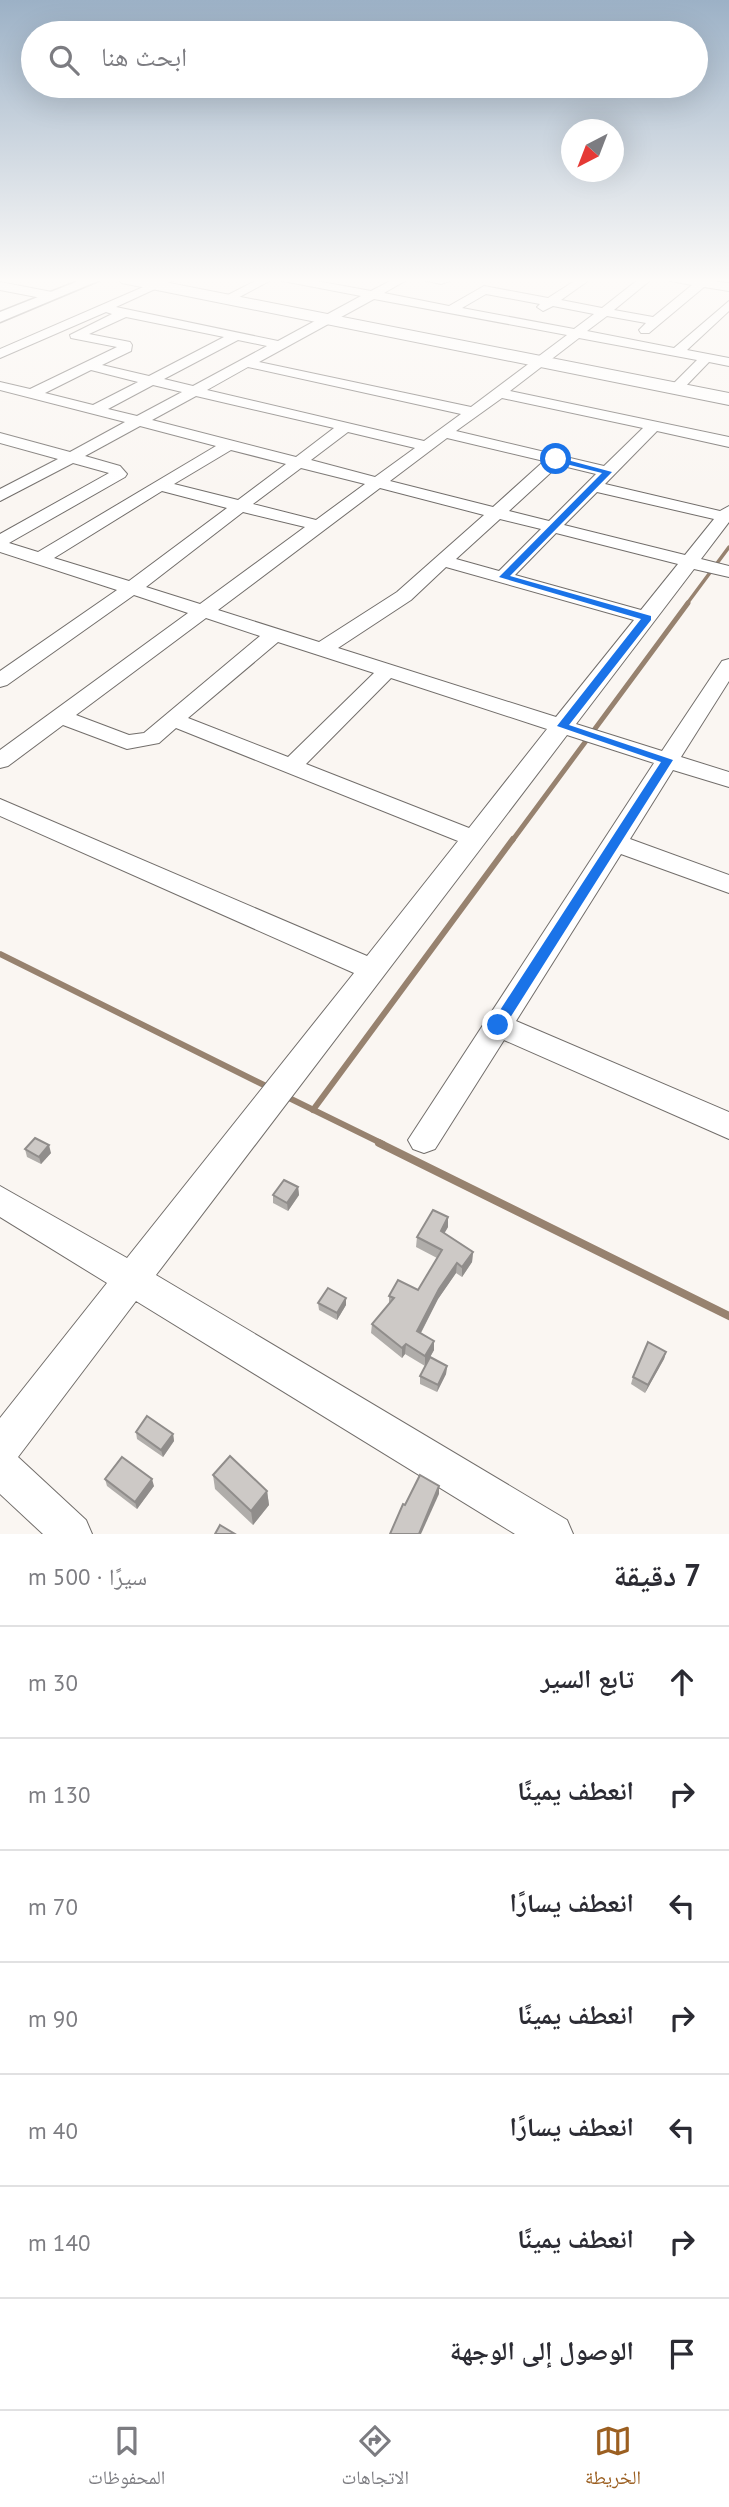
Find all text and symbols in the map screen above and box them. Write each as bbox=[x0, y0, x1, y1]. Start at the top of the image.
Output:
search box bbox=[21, 21, 708, 98]
text: ابحث هنا bbox=[101, 40, 187, 73]
icon: search bbox=[45, 41, 83, 79]
north arrow bbox=[561, 119, 624, 182]
route start bbox=[540, 443, 571, 474]
route end bbox=[482, 1009, 513, 1040]
text: 7 دقيقة bbox=[613, 1555, 701, 1594]
text: سيرًا · 500 m bbox=[28, 1562, 147, 1591]
text: تابع السير bbox=[541, 1662, 634, 1695]
icon: ahead bbox=[663, 1663, 701, 1701]
text: 30 m bbox=[28, 1668, 78, 1697]
text: انعطف يمينًا bbox=[517, 1774, 634, 1807]
icon: right bbox=[663, 1775, 701, 1813]
text: 130 m bbox=[28, 1780, 90, 1809]
text: انعطف يسارًا bbox=[510, 1886, 634, 1919]
icon: left bbox=[663, 1887, 701, 1925]
text: 70 m bbox=[28, 1892, 78, 1921]
text: انعطف يمينًا bbox=[517, 1998, 634, 2031]
icon: right bbox=[663, 1999, 701, 2037]
text: 90 m bbox=[28, 2004, 78, 2033]
text: انعطف يسارًا bbox=[510, 2110, 634, 2143]
icon: left bbox=[663, 2111, 701, 2149]
text: 40 m bbox=[28, 2116, 78, 2145]
text: انعطف يمينًا bbox=[517, 2222, 634, 2255]
icon: right bbox=[663, 2223, 701, 2261]
text: 140 m bbox=[28, 2228, 90, 2257]
text: الوصول إلى الوجهة bbox=[450, 2334, 634, 2367]
icon: arrive bbox=[663, 2335, 701, 2373]
tab: المحفوظات bbox=[88, 2422, 165, 2496]
tab: الاتجاهات bbox=[341, 2422, 409, 2496]
tab: الخريطة bbox=[585, 2422, 641, 2496]

